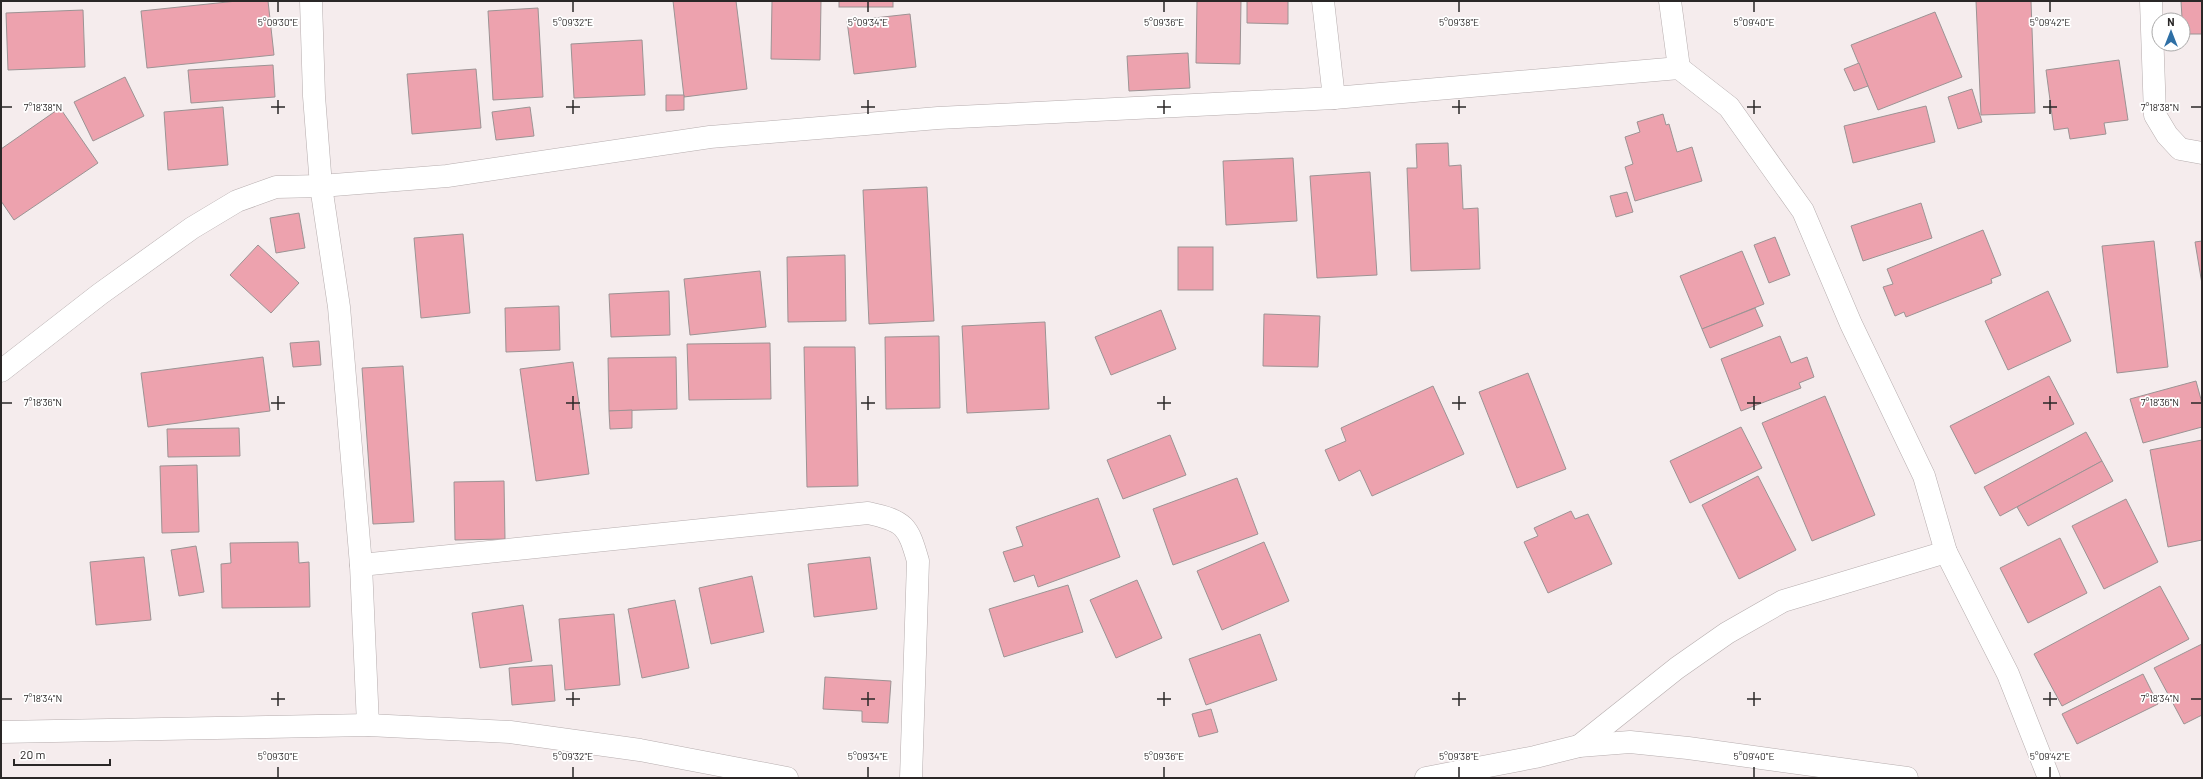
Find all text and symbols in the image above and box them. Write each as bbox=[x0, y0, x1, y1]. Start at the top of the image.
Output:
north arrow bbox=[2151, 12, 2191, 52]
text: N bbox=[2167, 15, 2175, 28]
text: 5°09'30"E bbox=[258, 16, 298, 28]
text: 5°09'32"E bbox=[553, 16, 593, 28]
text: 5°09'34"E bbox=[848, 16, 888, 28]
text: 5°09'36"E bbox=[1144, 16, 1184, 28]
text: 5°09'38"E bbox=[1439, 16, 1479, 28]
text: 5°09'40"E bbox=[1734, 16, 1774, 28]
text: 5°09'42"E bbox=[2030, 16, 2070, 28]
text: 7°18'38"N bbox=[24, 101, 62, 113]
text: 7°18'38"N bbox=[2141, 101, 2179, 113]
text: 7°18'36"N bbox=[24, 396, 62, 408]
text: 7°18'36"N bbox=[2141, 396, 2179, 408]
text: 7°18'34"N bbox=[24, 692, 62, 704]
text: 7°18'34"N bbox=[2141, 692, 2179, 704]
scale bar bbox=[14, 741, 110, 767]
text: 20 m bbox=[20, 747, 46, 761]
text: 5°09'30"E bbox=[258, 750, 298, 762]
text: 5°09'32"E bbox=[553, 750, 593, 762]
text: 5°09'34"E bbox=[848, 750, 888, 762]
text: 5°09'36"E bbox=[1144, 750, 1184, 762]
text: 5°09'38"E bbox=[1439, 750, 1479, 762]
text: 5°09'40"E bbox=[1734, 750, 1774, 762]
text: 5°09'42"E bbox=[2030, 750, 2070, 762]

